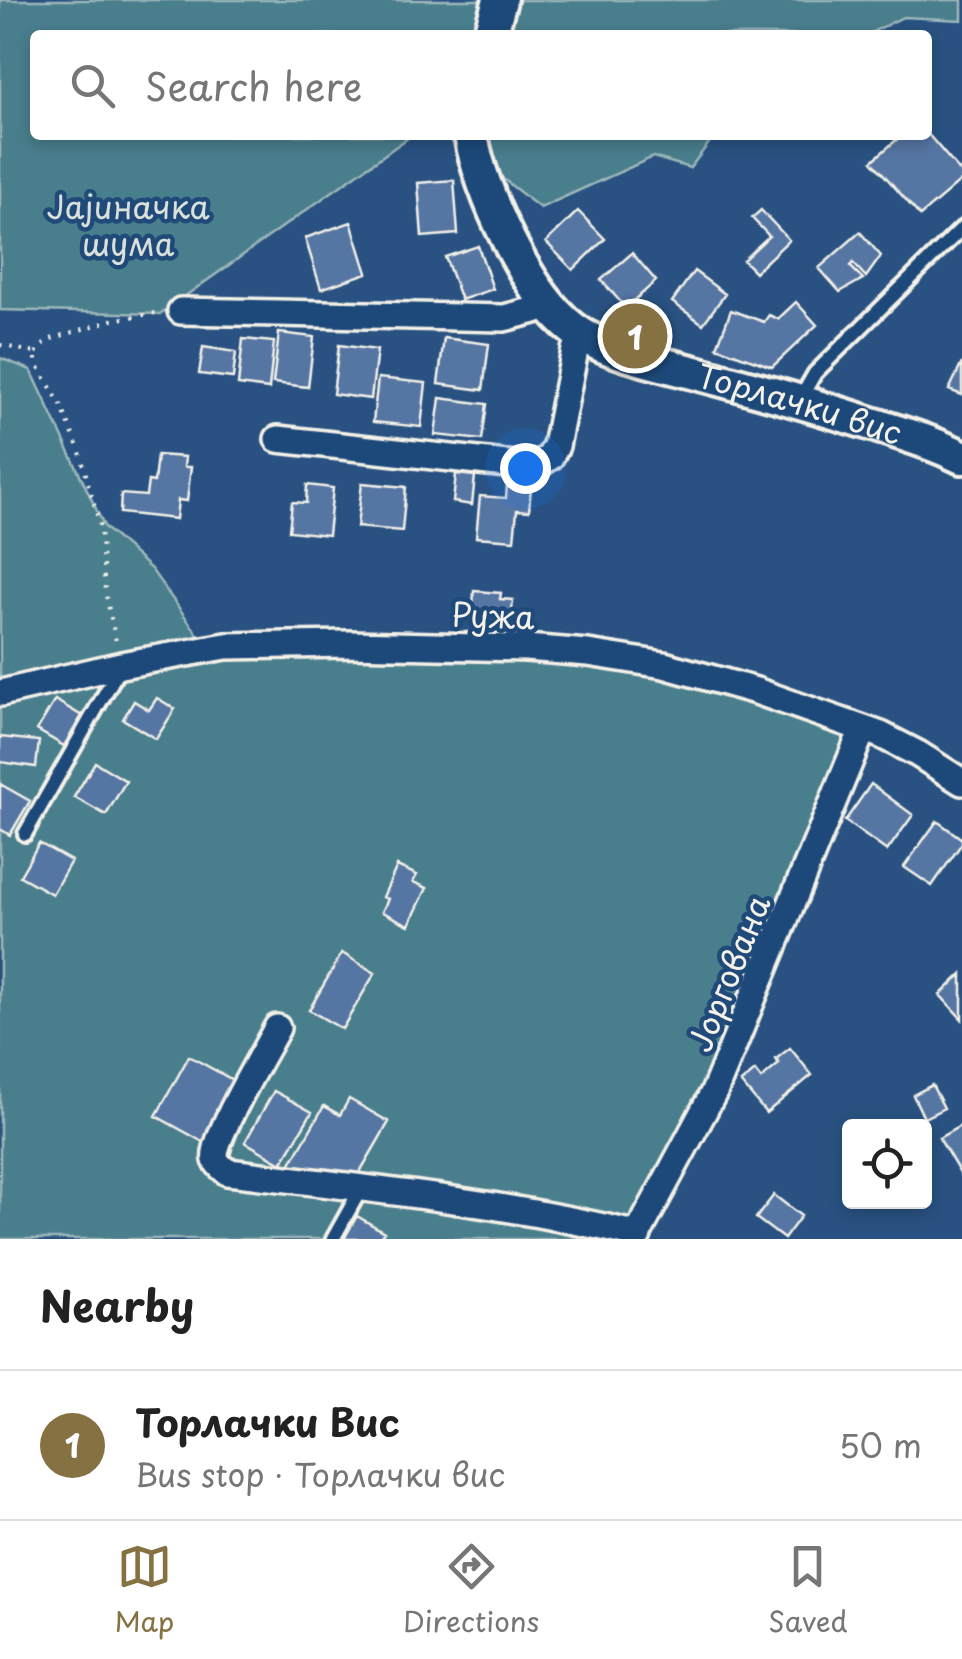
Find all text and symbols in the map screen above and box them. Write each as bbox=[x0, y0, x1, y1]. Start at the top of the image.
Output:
search box bbox=[30, 30, 932, 140]
text: Search here bbox=[145, 57, 362, 114]
icon: search bbox=[65, 58, 120, 113]
park label: Јајиначка шума bbox=[46, 182, 210, 267]
pin: 1 bbox=[602, 298, 668, 374]
street label: Торлачки вис bbox=[692, 350, 908, 456]
your location bbox=[500, 443, 551, 494]
street label: Ружа bbox=[450, 590, 536, 640]
street label: Јоргована bbox=[675, 888, 781, 1058]
map controls bbox=[842, 1119, 932, 1209]
button: locate bbox=[842, 1119, 932, 1209]
text: Nearby bbox=[40, 1273, 194, 1336]
text: Торлачки Вис bbox=[135, 1393, 400, 1450]
text: 1 bbox=[65, 1421, 80, 1469]
text: 50 m bbox=[839, 1421, 922, 1469]
text: Bus stop · Торлачки вис bbox=[135, 1450, 505, 1498]
tab: Map bbox=[114, 1539, 174, 1642]
tab: Directions bbox=[403, 1539, 539, 1642]
tab: Saved bbox=[768, 1539, 848, 1642]

